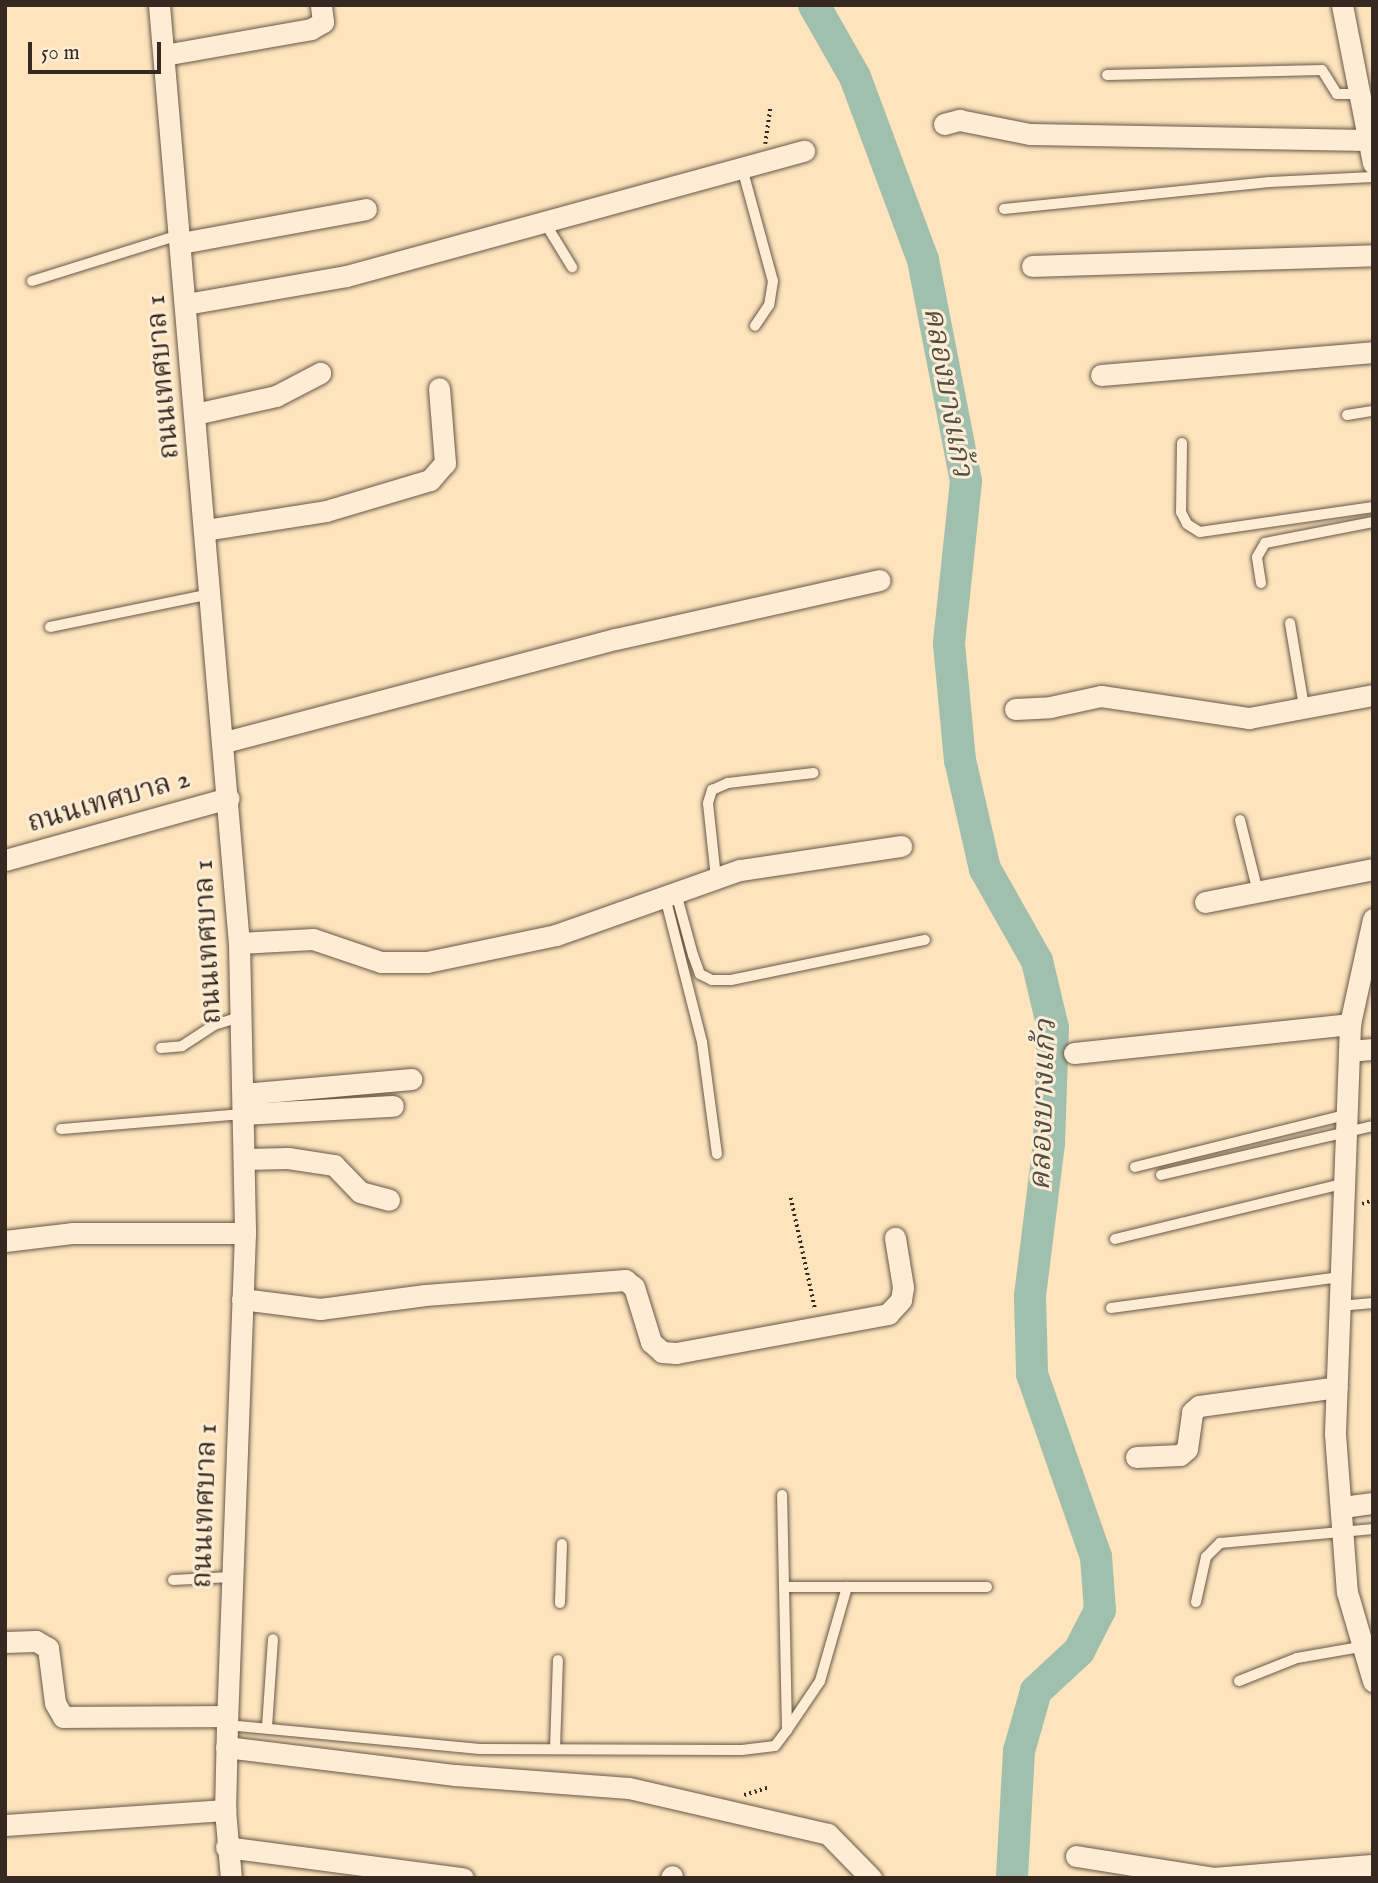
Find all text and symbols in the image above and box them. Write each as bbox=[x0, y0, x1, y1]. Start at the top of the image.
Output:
scale bar bbox=[32, 28, 164, 72]
text: 50 m bbox=[41, 40, 80, 67]
street label: ถนนเทศบาล 1 bbox=[140, 294, 188, 460]
water label: คลองบางแก้ว bbox=[914, 305, 980, 479]
street label: ถนนเทศบาล 2 bbox=[24, 763, 194, 841]
street label: ถนนเทศบาล 1 bbox=[188, 859, 230, 1025]
water label: คลองบางแก้ว bbox=[1023, 1019, 1065, 1191]
street label: ถนนเทศบาล 1 bbox=[186, 1423, 226, 1589]

